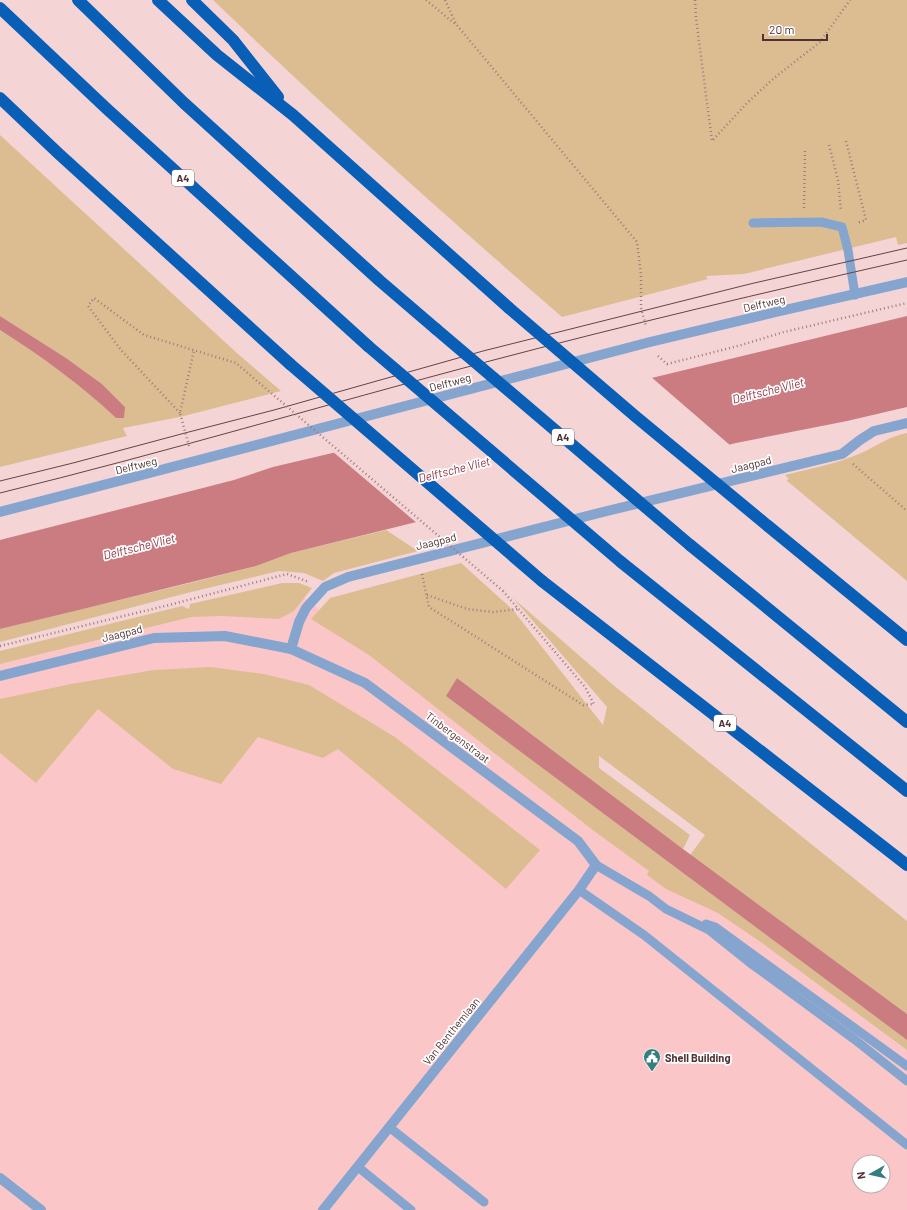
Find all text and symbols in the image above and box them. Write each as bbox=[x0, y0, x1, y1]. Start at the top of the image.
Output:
scale bar bbox=[763, 16, 827, 42]
text: 20 m bbox=[769, 22, 795, 36]
road number: A4 bbox=[172, 170, 194, 186]
street label: Delftweg bbox=[742, 292, 786, 314]
street label: Delftweg bbox=[428, 370, 472, 394]
water label: Delftsche Vliet bbox=[731, 374, 806, 406]
road number: A4 bbox=[552, 429, 574, 445]
water label: Delftsche Vliet bbox=[417, 453, 492, 485]
street label: Jaagpad bbox=[729, 453, 773, 475]
street label: Delftweg bbox=[114, 454, 158, 476]
water label: Delftsche Vliet bbox=[102, 530, 177, 562]
street label: Jaagpad bbox=[414, 530, 458, 552]
street label: Jaagpad bbox=[100, 622, 144, 644]
street label: Tinbergenstraat bbox=[423, 709, 493, 765]
road number: A4 bbox=[714, 715, 736, 731]
street label: Van Benthemlaan bbox=[420, 995, 482, 1067]
public building icon: Shell Building bbox=[642, 1047, 662, 1072]
place label: Shell Building bbox=[665, 1051, 731, 1064]
north arrow bbox=[851, 1154, 891, 1194]
text: N bbox=[854, 1171, 868, 1180]

